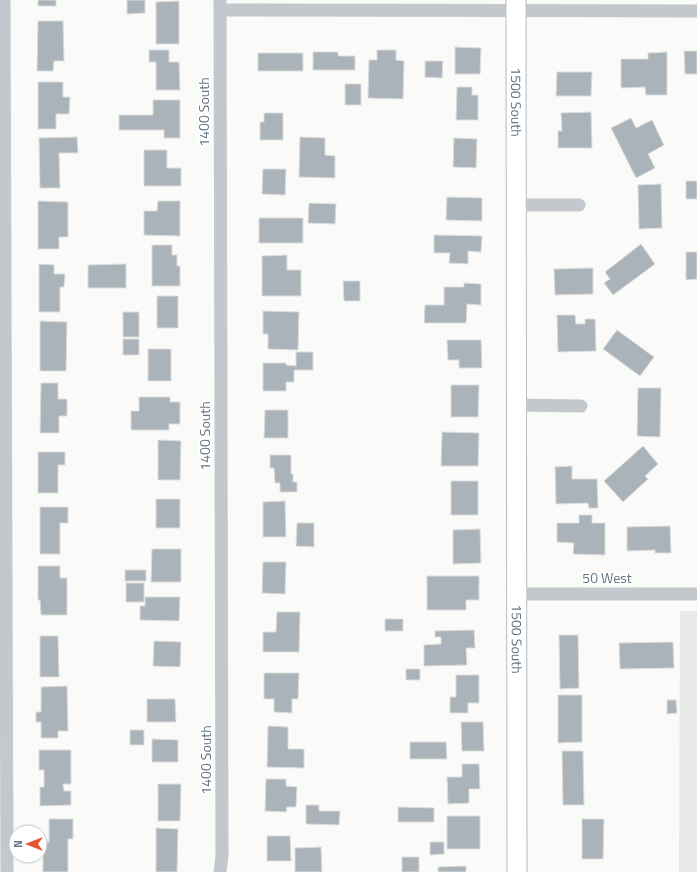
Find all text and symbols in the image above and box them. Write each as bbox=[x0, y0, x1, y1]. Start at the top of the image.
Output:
street label: 1500 South bbox=[506, 67, 527, 137]
street label: 1400 South bbox=[193, 77, 214, 147]
street label: 1400 South bbox=[194, 401, 215, 471]
street label: 50 West bbox=[582, 567, 632, 588]
street label: 1500 South bbox=[507, 604, 528, 674]
street label: 1400 South bbox=[195, 725, 216, 795]
north arrow bbox=[8, 824, 48, 864]
text: N bbox=[10, 840, 26, 848]

